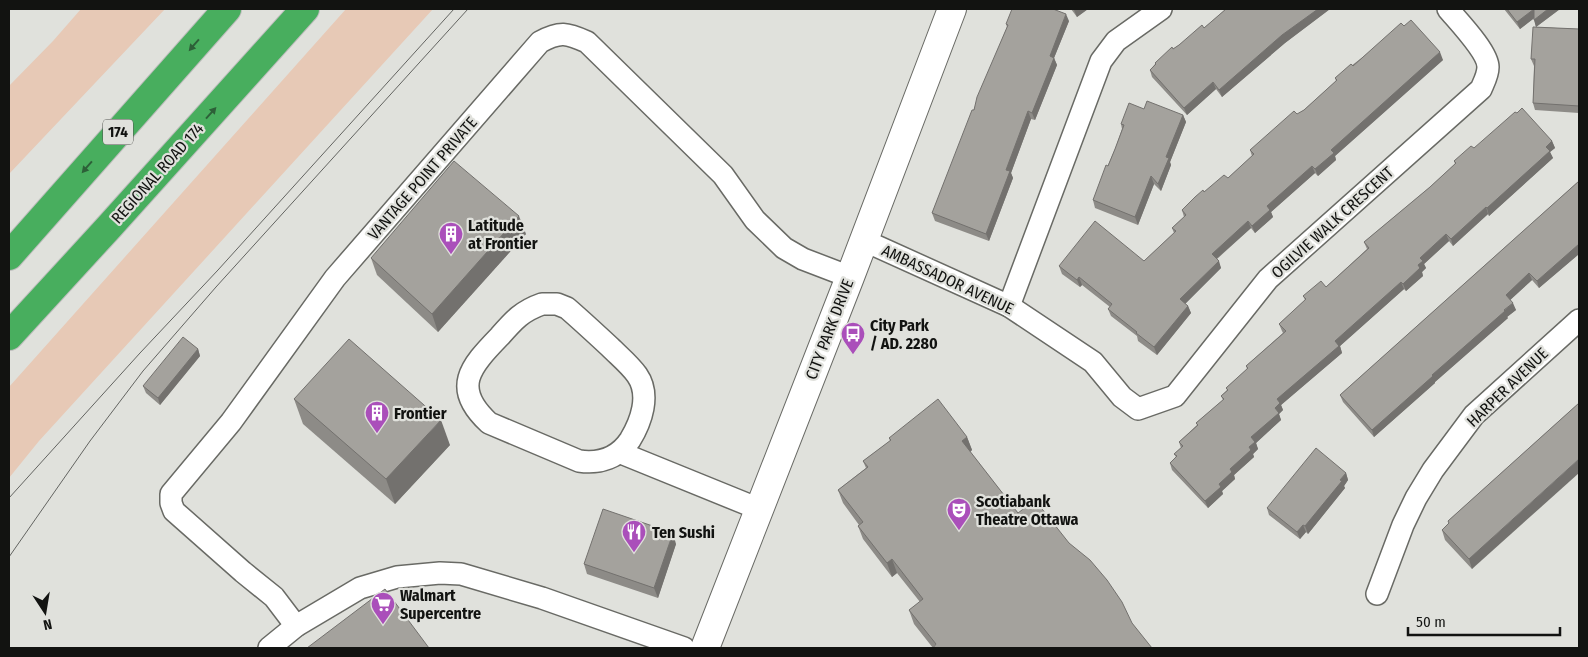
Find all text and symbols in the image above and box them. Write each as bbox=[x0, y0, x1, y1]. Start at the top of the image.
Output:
one-way arrow bbox=[189, 39, 200, 52]
one-way arrow bbox=[206, 106, 217, 119]
street label: VANTAGE POINT PRIVATE bbox=[364, 113, 481, 244]
street label: REGIONAL ROAD 174 bbox=[107, 119, 208, 227]
road number: 174 bbox=[103, 120, 133, 144]
one-way arrow bbox=[81, 161, 93, 173]
street label: OGILVIE WALK CRESCENT bbox=[1267, 162, 1398, 282]
place label: Latitude at Frontier bbox=[468, 216, 538, 253]
building icon: Latitude at Frontier bbox=[438, 221, 464, 255]
street label: AMBASSADOR AVENUE bbox=[879, 241, 1017, 318]
street label: CITY PARK DRIVE bbox=[802, 276, 857, 382]
place label: City Park / AD. 2280 bbox=[870, 316, 938, 353]
bus stop icon: City Park / AD. 2280 bbox=[840, 321, 866, 355]
street label: HARPER AVENUE bbox=[1463, 344, 1552, 431]
building icon: Frontier bbox=[364, 400, 390, 434]
place label: Frontier bbox=[394, 404, 447, 423]
place label: Scotiabank Theatre Ottawa bbox=[976, 492, 1078, 529]
theatre icon: Scotiabank Theatre Ottawa bbox=[946, 497, 972, 531]
restaurant icon: Ten Sushi bbox=[621, 519, 647, 553]
place label: Ten Sushi bbox=[652, 523, 715, 542]
place label: Walmart Supercentre bbox=[400, 586, 481, 623]
north arrow bbox=[20, 587, 70, 637]
supermarket icon: Walmart Supercentre bbox=[370, 591, 396, 625]
scale bar bbox=[1408, 604, 1560, 636]
text: 50 m bbox=[1416, 613, 1446, 631]
text: N bbox=[42, 615, 53, 633]

